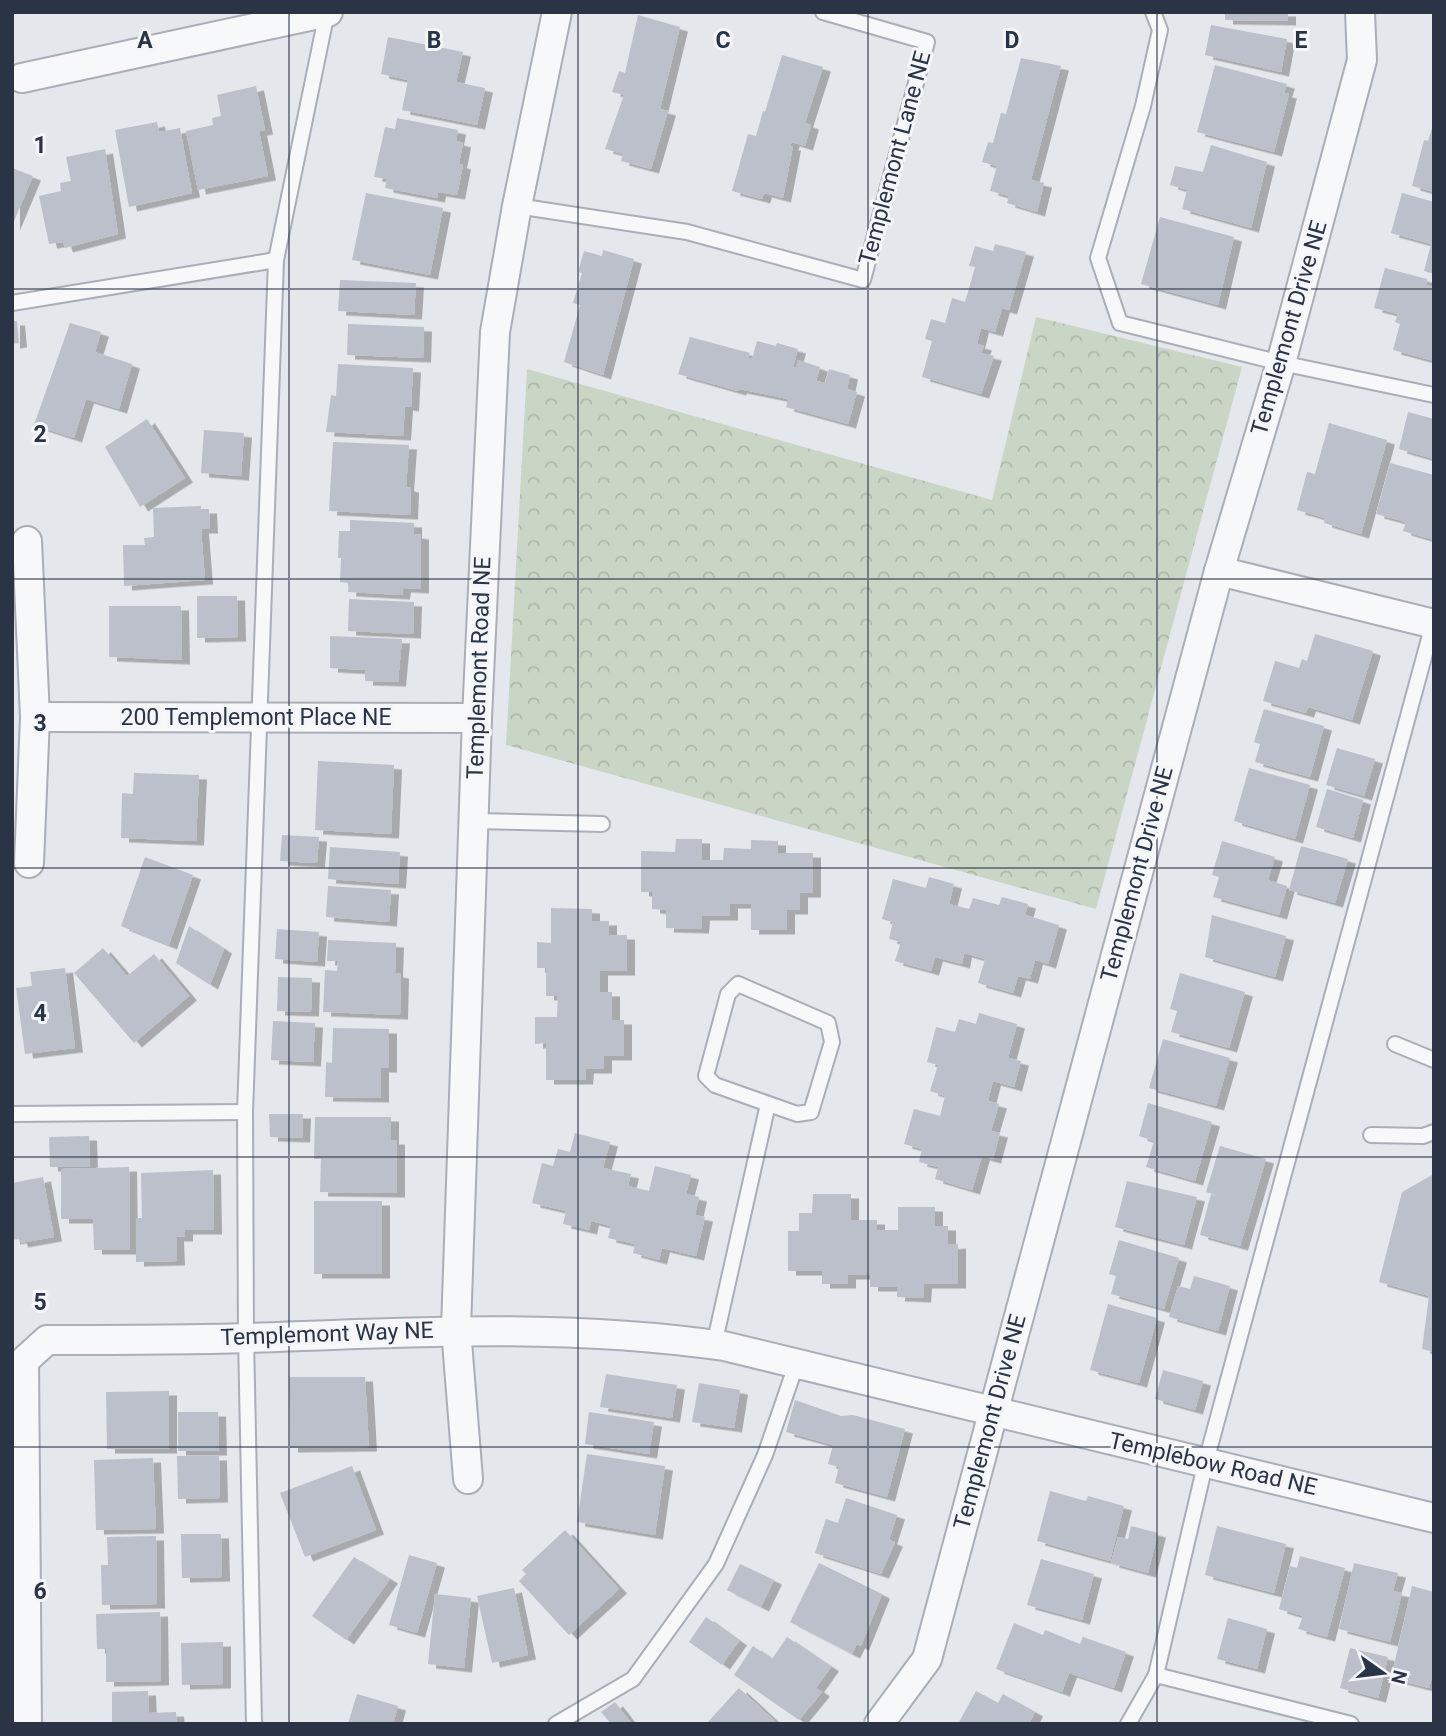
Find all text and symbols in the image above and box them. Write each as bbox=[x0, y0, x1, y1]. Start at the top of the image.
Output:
text: A bbox=[137, 27, 153, 54]
text: B bbox=[427, 27, 441, 54]
text: C bbox=[715, 27, 731, 54]
text: D bbox=[1005, 27, 1019, 54]
text: E bbox=[1295, 27, 1308, 54]
street label: Templemont Lane NE bbox=[854, 48, 936, 268]
text: 1 bbox=[33, 132, 47, 159]
street label: Templemont Drive NE bbox=[1245, 218, 1333, 438]
text: 2 bbox=[33, 421, 47, 448]
street label: Templemont Road NE bbox=[462, 556, 496, 780]
street label: 200 Templemont Place NE bbox=[121, 704, 391, 731]
text: 3 bbox=[33, 710, 47, 737]
street label: Templemont Drive NE bbox=[1095, 763, 1179, 985]
text: 4 bbox=[33, 1000, 47, 1027]
text: 5 bbox=[33, 1289, 47, 1316]
street label: Templemont Drive NE bbox=[948, 1311, 1032, 1533]
street label: Templemont Way NE bbox=[220, 1317, 434, 1351]
street label: Templebow Road NE bbox=[1106, 1427, 1320, 1501]
text: 6 bbox=[33, 1578, 47, 1605]
north arrow bbox=[1348, 1638, 1418, 1708]
text: N bbox=[1386, 1668, 1412, 1686]

